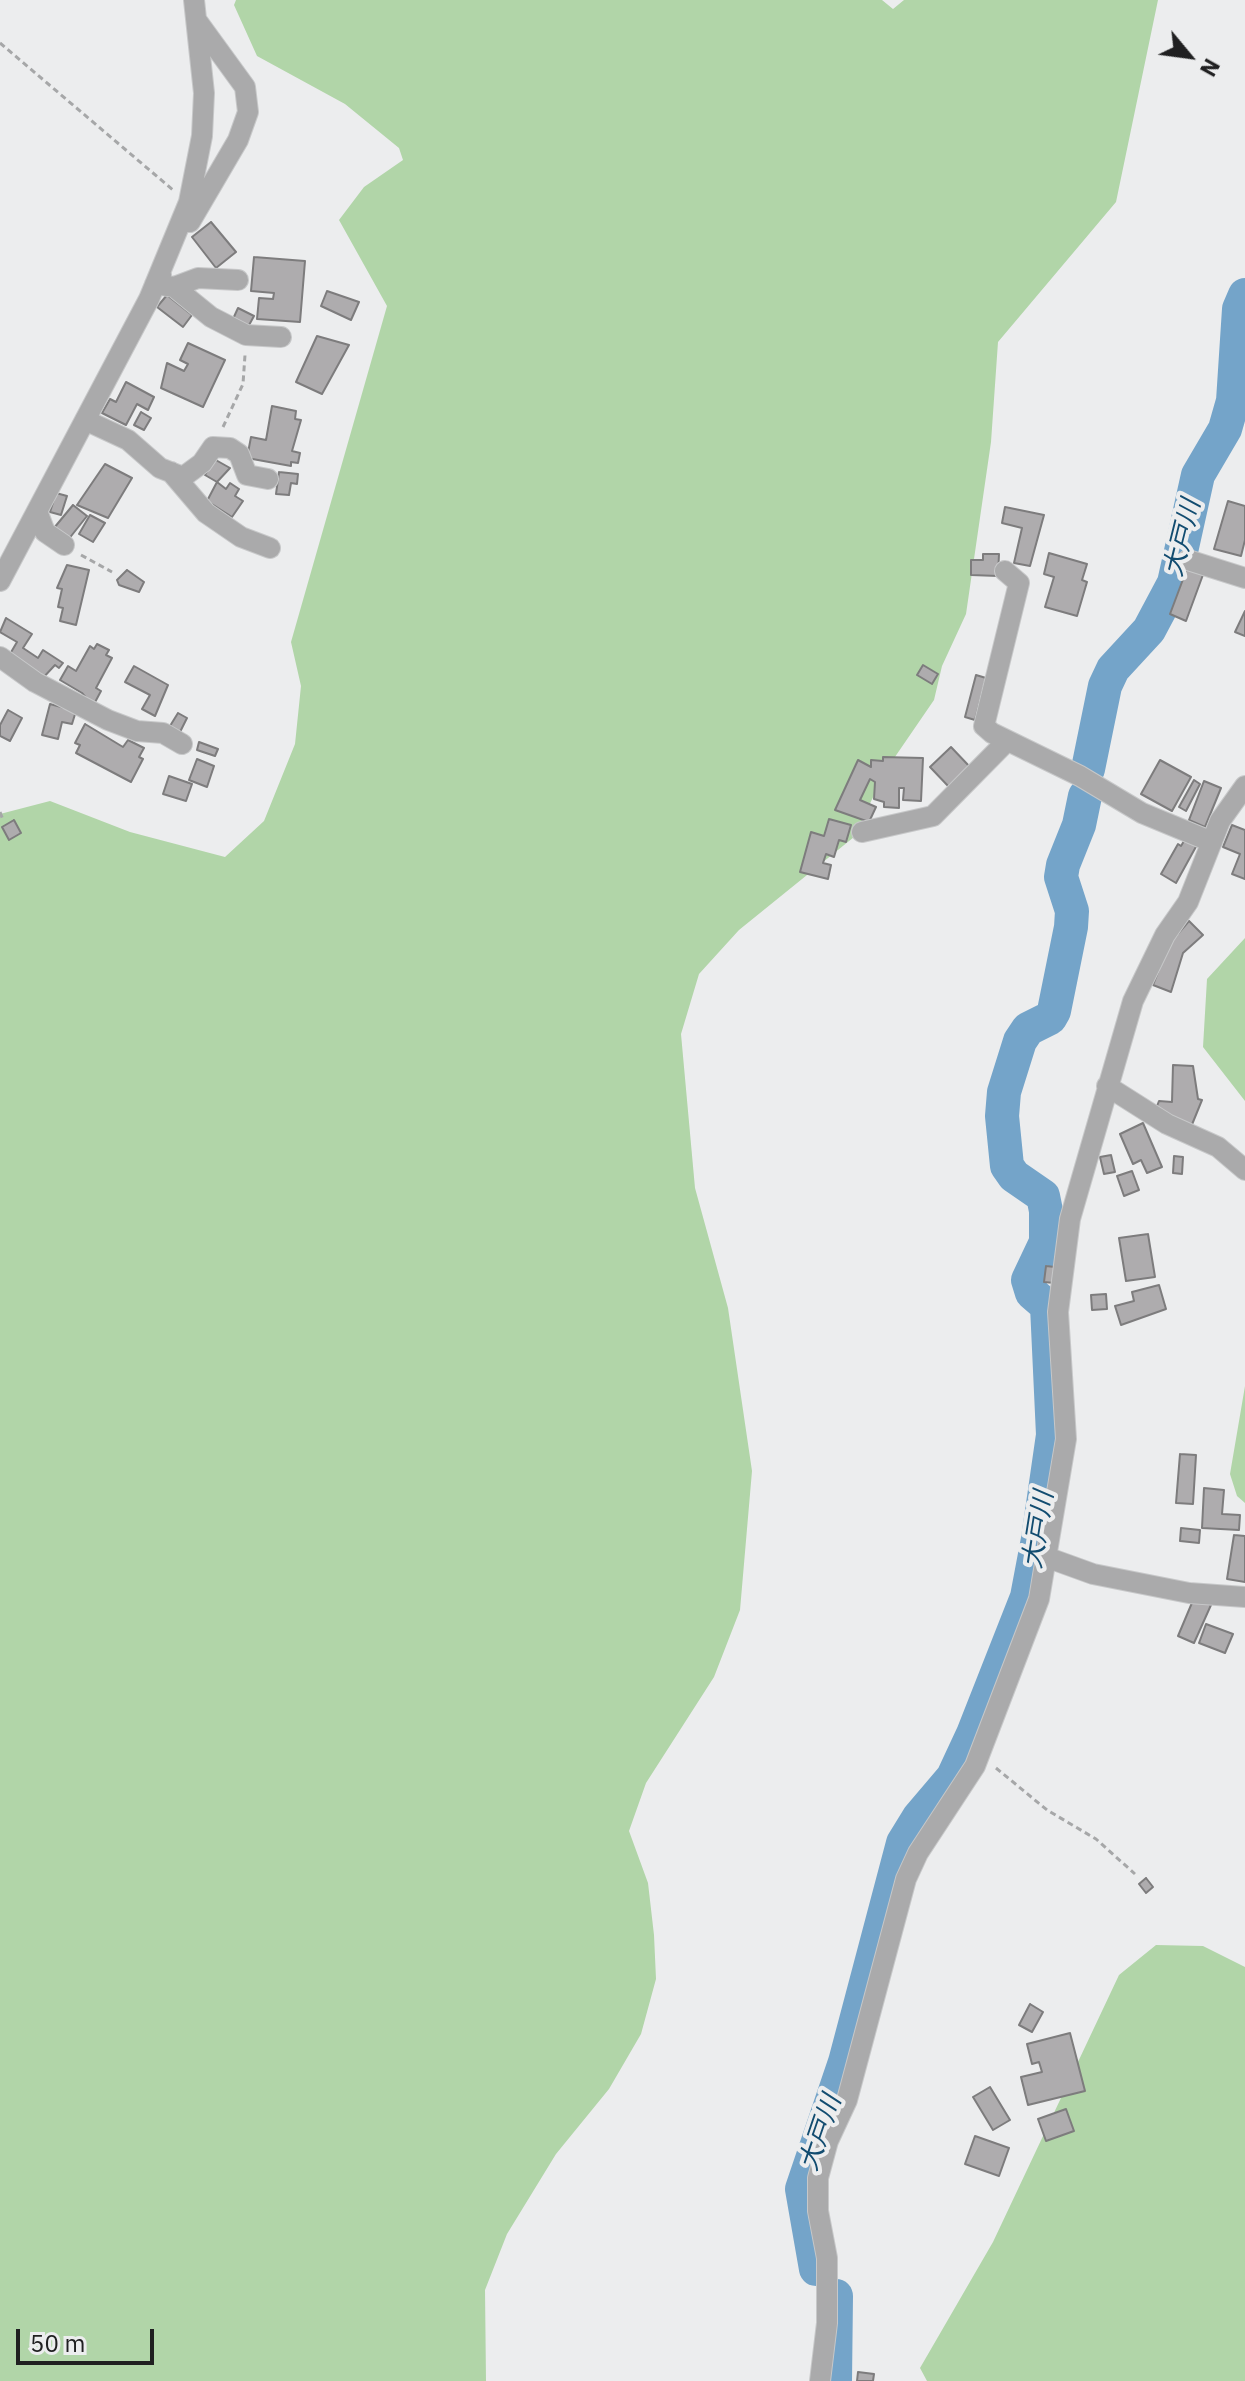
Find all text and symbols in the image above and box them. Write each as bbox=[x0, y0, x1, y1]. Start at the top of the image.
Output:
north arrow bbox=[1149, 16, 1229, 96]
text: N bbox=[1194, 54, 1227, 82]
water label: 大戸川 bbox=[1158, 496, 1208, 580]
water label: 大戸川 bbox=[1017, 1489, 1061, 1571]
water label: 大戸川 bbox=[794, 2091, 848, 2175]
scale bar bbox=[20, 2313, 158, 2363]
text: 50 m bbox=[30, 2327, 85, 2359]

